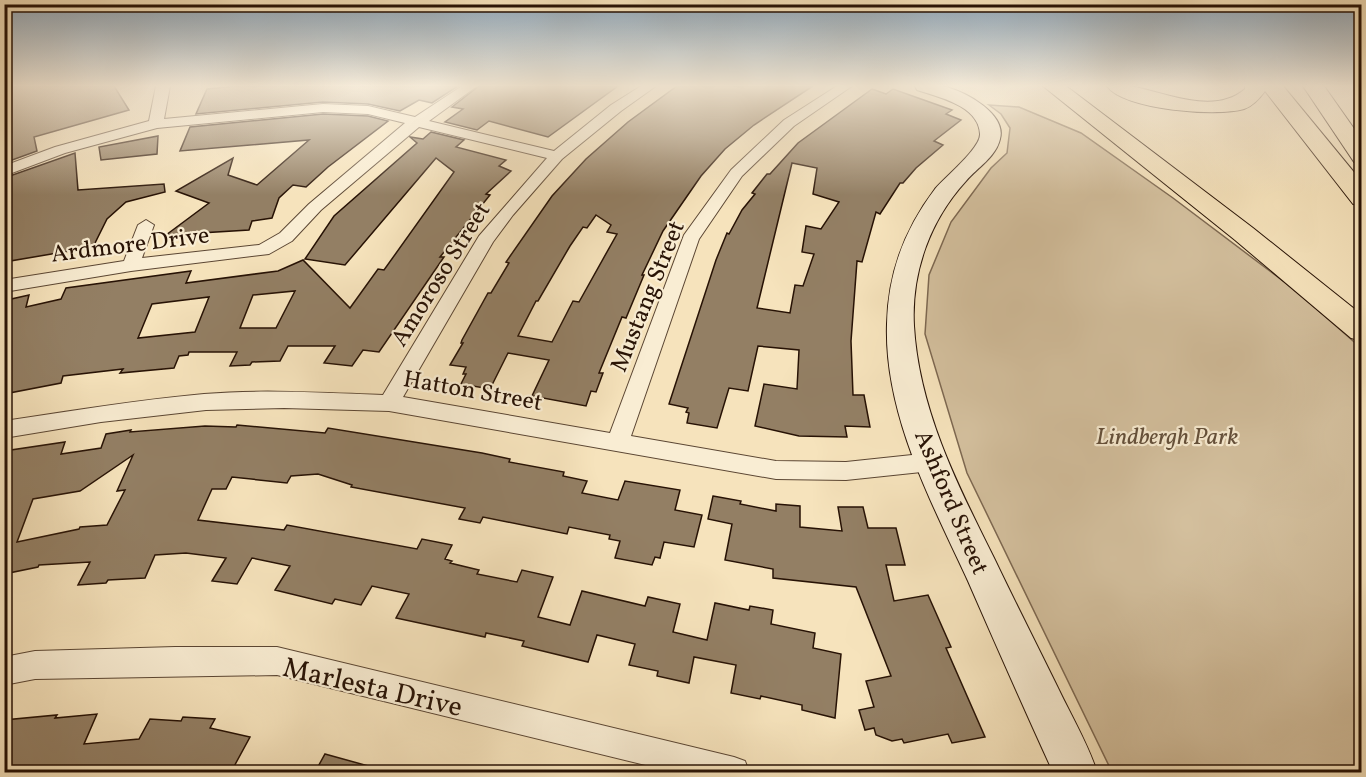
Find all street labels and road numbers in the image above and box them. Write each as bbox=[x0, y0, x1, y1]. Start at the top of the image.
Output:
street label: Amoroso Street bbox=[384, 196, 500, 354]
street label: Mustang Street bbox=[603, 216, 695, 377]
street label: Ardmore Drive bbox=[49, 219, 211, 273]
street label: Hatton Street bbox=[400, 363, 545, 421]
street label: Ashford Street bbox=[904, 425, 996, 580]
street label: Marlesta Drive bbox=[279, 649, 466, 728]

